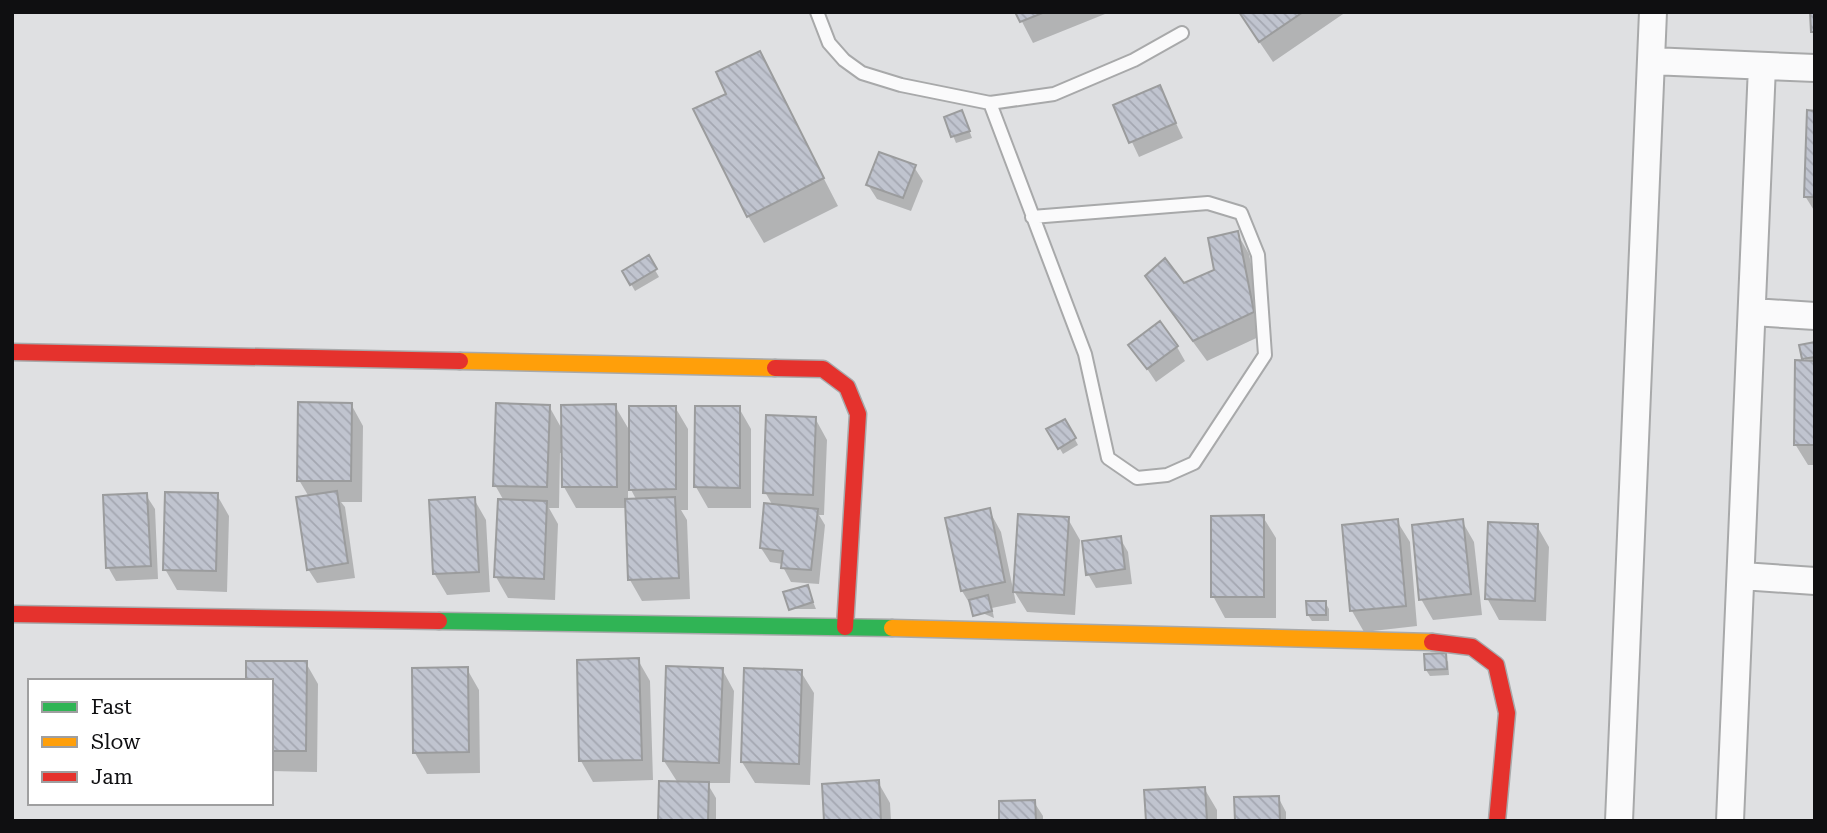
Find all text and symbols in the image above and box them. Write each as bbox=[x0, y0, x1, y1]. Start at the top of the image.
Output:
legend bbox=[28, 679, 273, 805]
text: Fast bbox=[91, 695, 132, 719]
text: Slow bbox=[91, 730, 141, 754]
text: Jam bbox=[91, 765, 133, 789]

